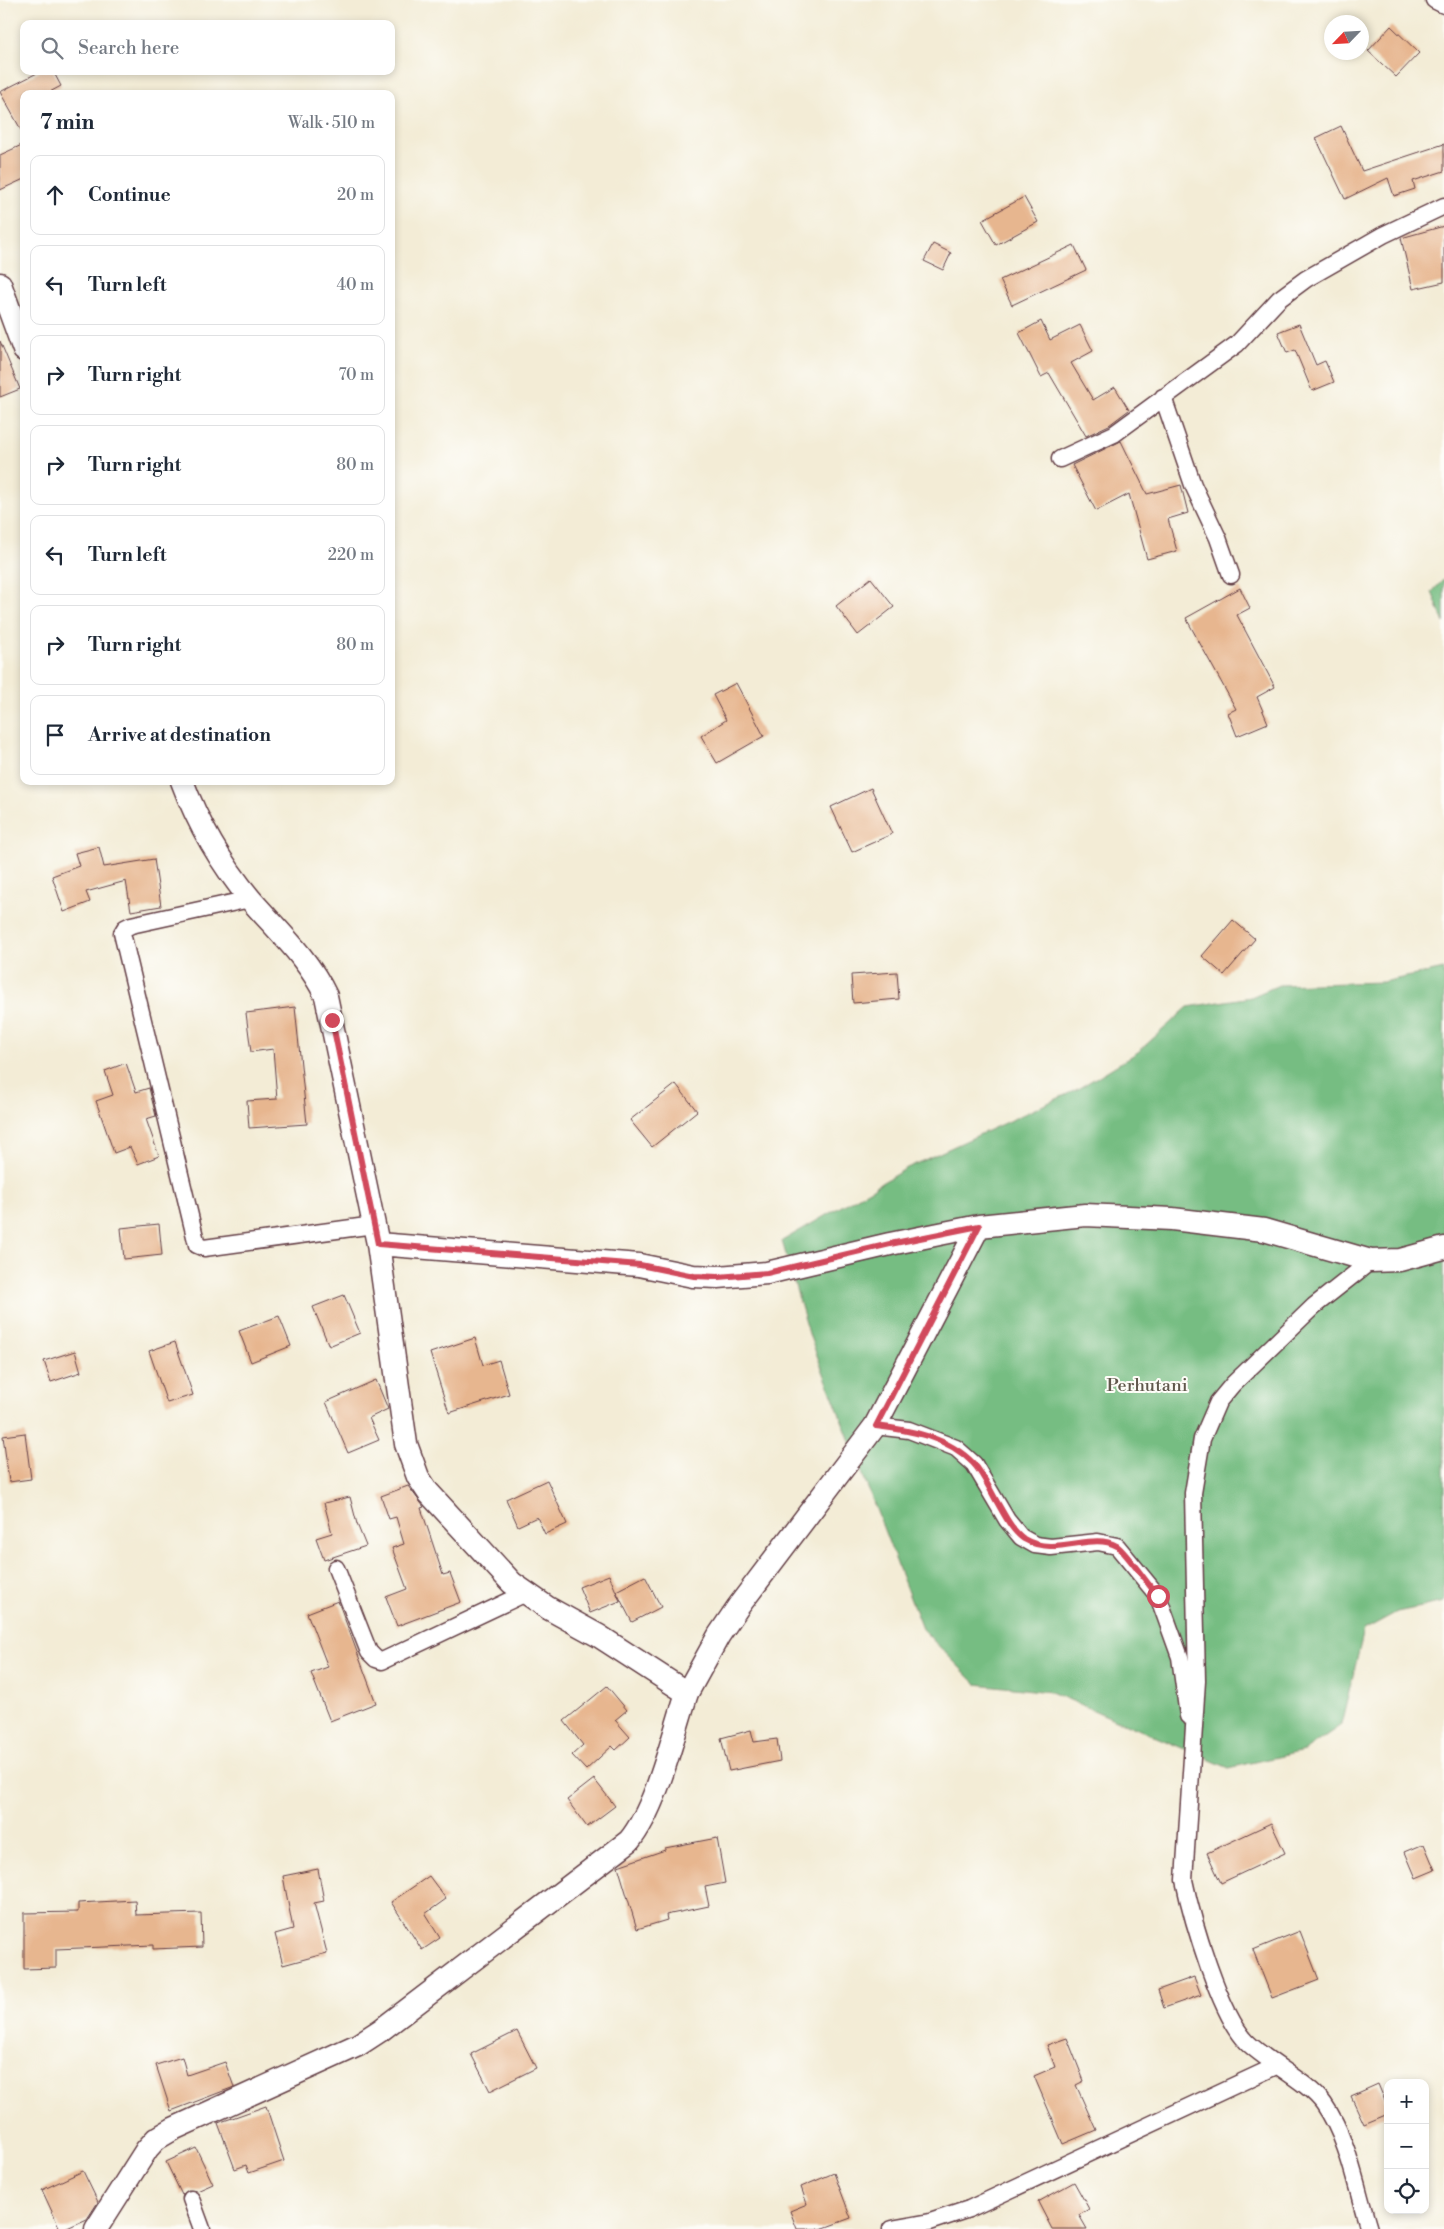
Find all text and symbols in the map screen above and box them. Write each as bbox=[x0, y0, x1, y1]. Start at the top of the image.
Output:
north arrow bbox=[1324, 15, 1369, 60]
search box bbox=[20, 20, 395, 75]
icon: search bbox=[38, 34, 66, 62]
text: Search here bbox=[78, 36, 179, 60]
text: 7 min bbox=[40, 110, 94, 136]
text: Walk · 510 m bbox=[288, 113, 375, 133]
icon: ahead bbox=[41, 181, 69, 209]
text: Continue bbox=[88, 183, 171, 207]
text: 20 m bbox=[337, 185, 374, 205]
icon: left bbox=[41, 271, 69, 299]
text: Turn left bbox=[88, 273, 167, 297]
text: 40 m bbox=[337, 275, 374, 295]
icon: right bbox=[41, 361, 69, 389]
text: Turn right bbox=[88, 363, 181, 387]
text: 70 m bbox=[338, 365, 374, 385]
icon: right bbox=[41, 451, 69, 479]
text: Turn right bbox=[88, 453, 181, 477]
text: 80 m bbox=[336, 455, 374, 475]
icon: left bbox=[41, 541, 69, 569]
text: Turn left bbox=[88, 543, 167, 567]
text: 220 m bbox=[328, 545, 374, 565]
icon: right bbox=[41, 631, 69, 659]
text: Turn right bbox=[88, 633, 181, 657]
text: 80 m bbox=[336, 635, 374, 655]
icon: arrive bbox=[41, 721, 69, 749]
text: Arrive at destination bbox=[88, 723, 271, 747]
route end bbox=[321, 1009, 344, 1032]
park label: Perhutani bbox=[1106, 1374, 1188, 1397]
route start bbox=[1147, 1585, 1170, 1608]
map controls bbox=[1384, 2079, 1429, 2214]
button: + bbox=[1384, 2079, 1429, 2124]
button: − bbox=[1384, 2124, 1429, 2169]
button: locate bbox=[1384, 2169, 1429, 2214]

